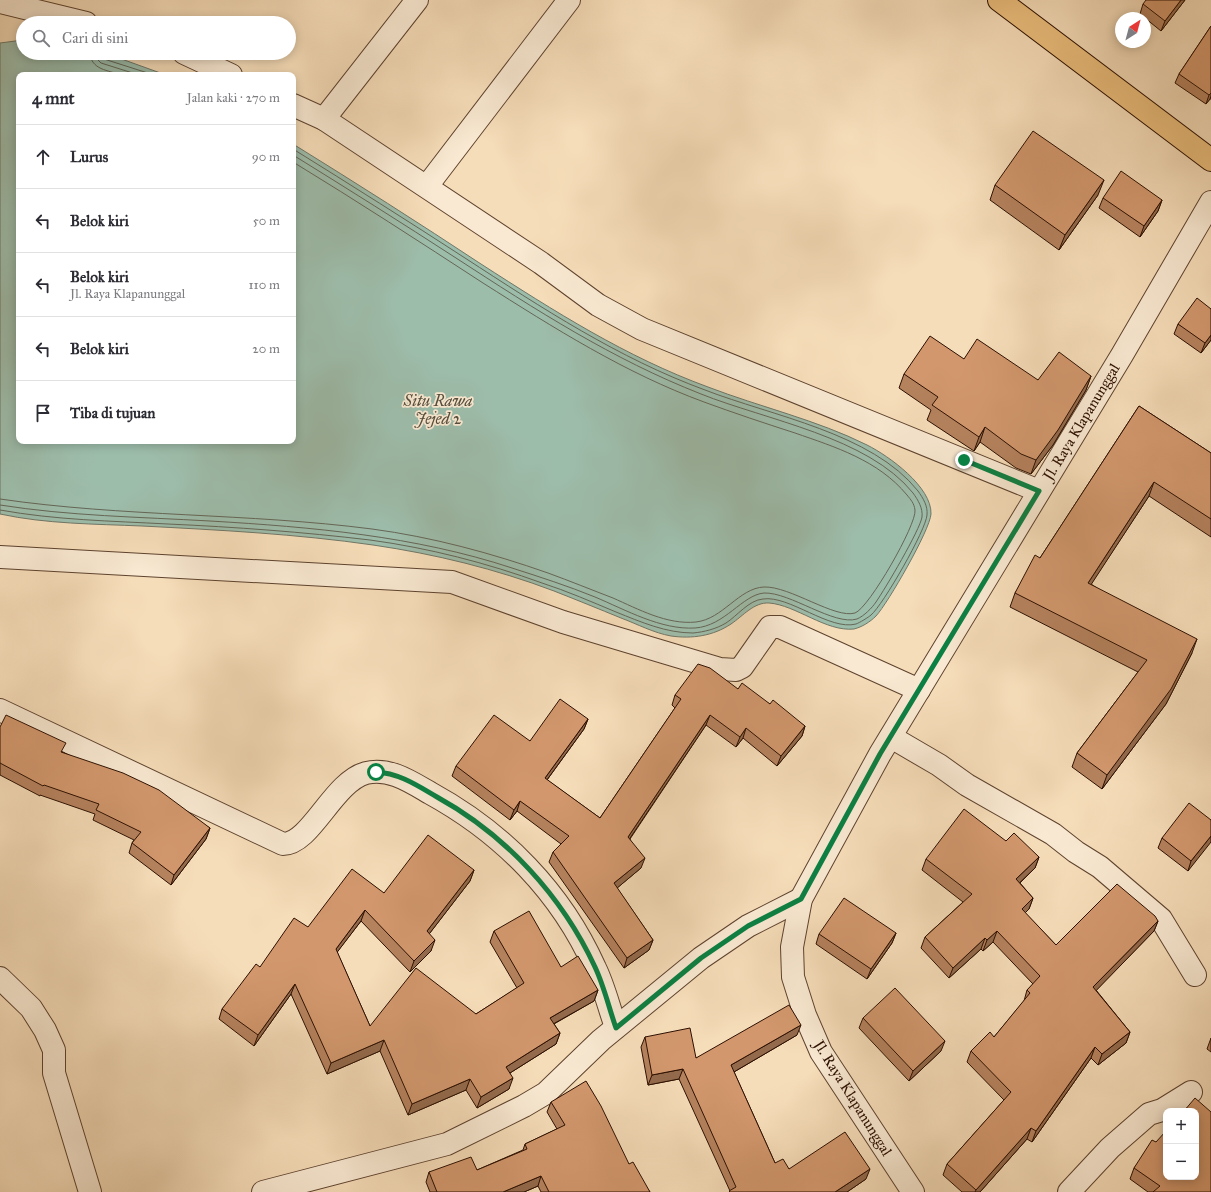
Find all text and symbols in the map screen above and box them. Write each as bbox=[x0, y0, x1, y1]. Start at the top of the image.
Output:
north arrow bbox=[1115, 12, 1151, 48]
search box bbox=[16, 16, 296, 60]
icon: search bbox=[30, 27, 52, 49]
text: Cari di sini bbox=[62, 29, 128, 47]
text: 4 mnt bbox=[32, 88, 75, 109]
text: Jalan kaki · 270 m bbox=[187, 90, 280, 106]
icon: ahead bbox=[32, 146, 54, 168]
text: Lurus bbox=[70, 148, 108, 166]
text: 90 m bbox=[252, 149, 280, 165]
icon: left bbox=[32, 210, 54, 232]
text: Belok kiri bbox=[70, 212, 129, 230]
text: 50 m bbox=[253, 213, 280, 229]
text: Belok kiri bbox=[70, 268, 129, 286]
icon: left bbox=[32, 274, 54, 296]
text: 110 m bbox=[248, 277, 280, 293]
text: Jl. Raya Klapanunggal bbox=[70, 286, 185, 302]
icon: left bbox=[32, 338, 54, 360]
text: Belok kiri bbox=[70, 340, 129, 358]
text: 20 m bbox=[252, 341, 280, 357]
street label: Jl. Raya Klapanunggal bbox=[1038, 360, 1124, 486]
water label: Situ Rawa Jejed 2 bbox=[403, 391, 473, 429]
icon: arrive bbox=[32, 402, 54, 424]
text: Tiba di tujuan bbox=[70, 404, 155, 422]
route end bbox=[955, 451, 973, 469]
route start bbox=[367, 763, 385, 781]
street label: Jl. Raya Klapanunggal bbox=[808, 1035, 896, 1161]
map controls bbox=[1163, 1108, 1199, 1180]
button: + bbox=[1163, 1108, 1199, 1144]
button: − bbox=[1163, 1144, 1199, 1180]

